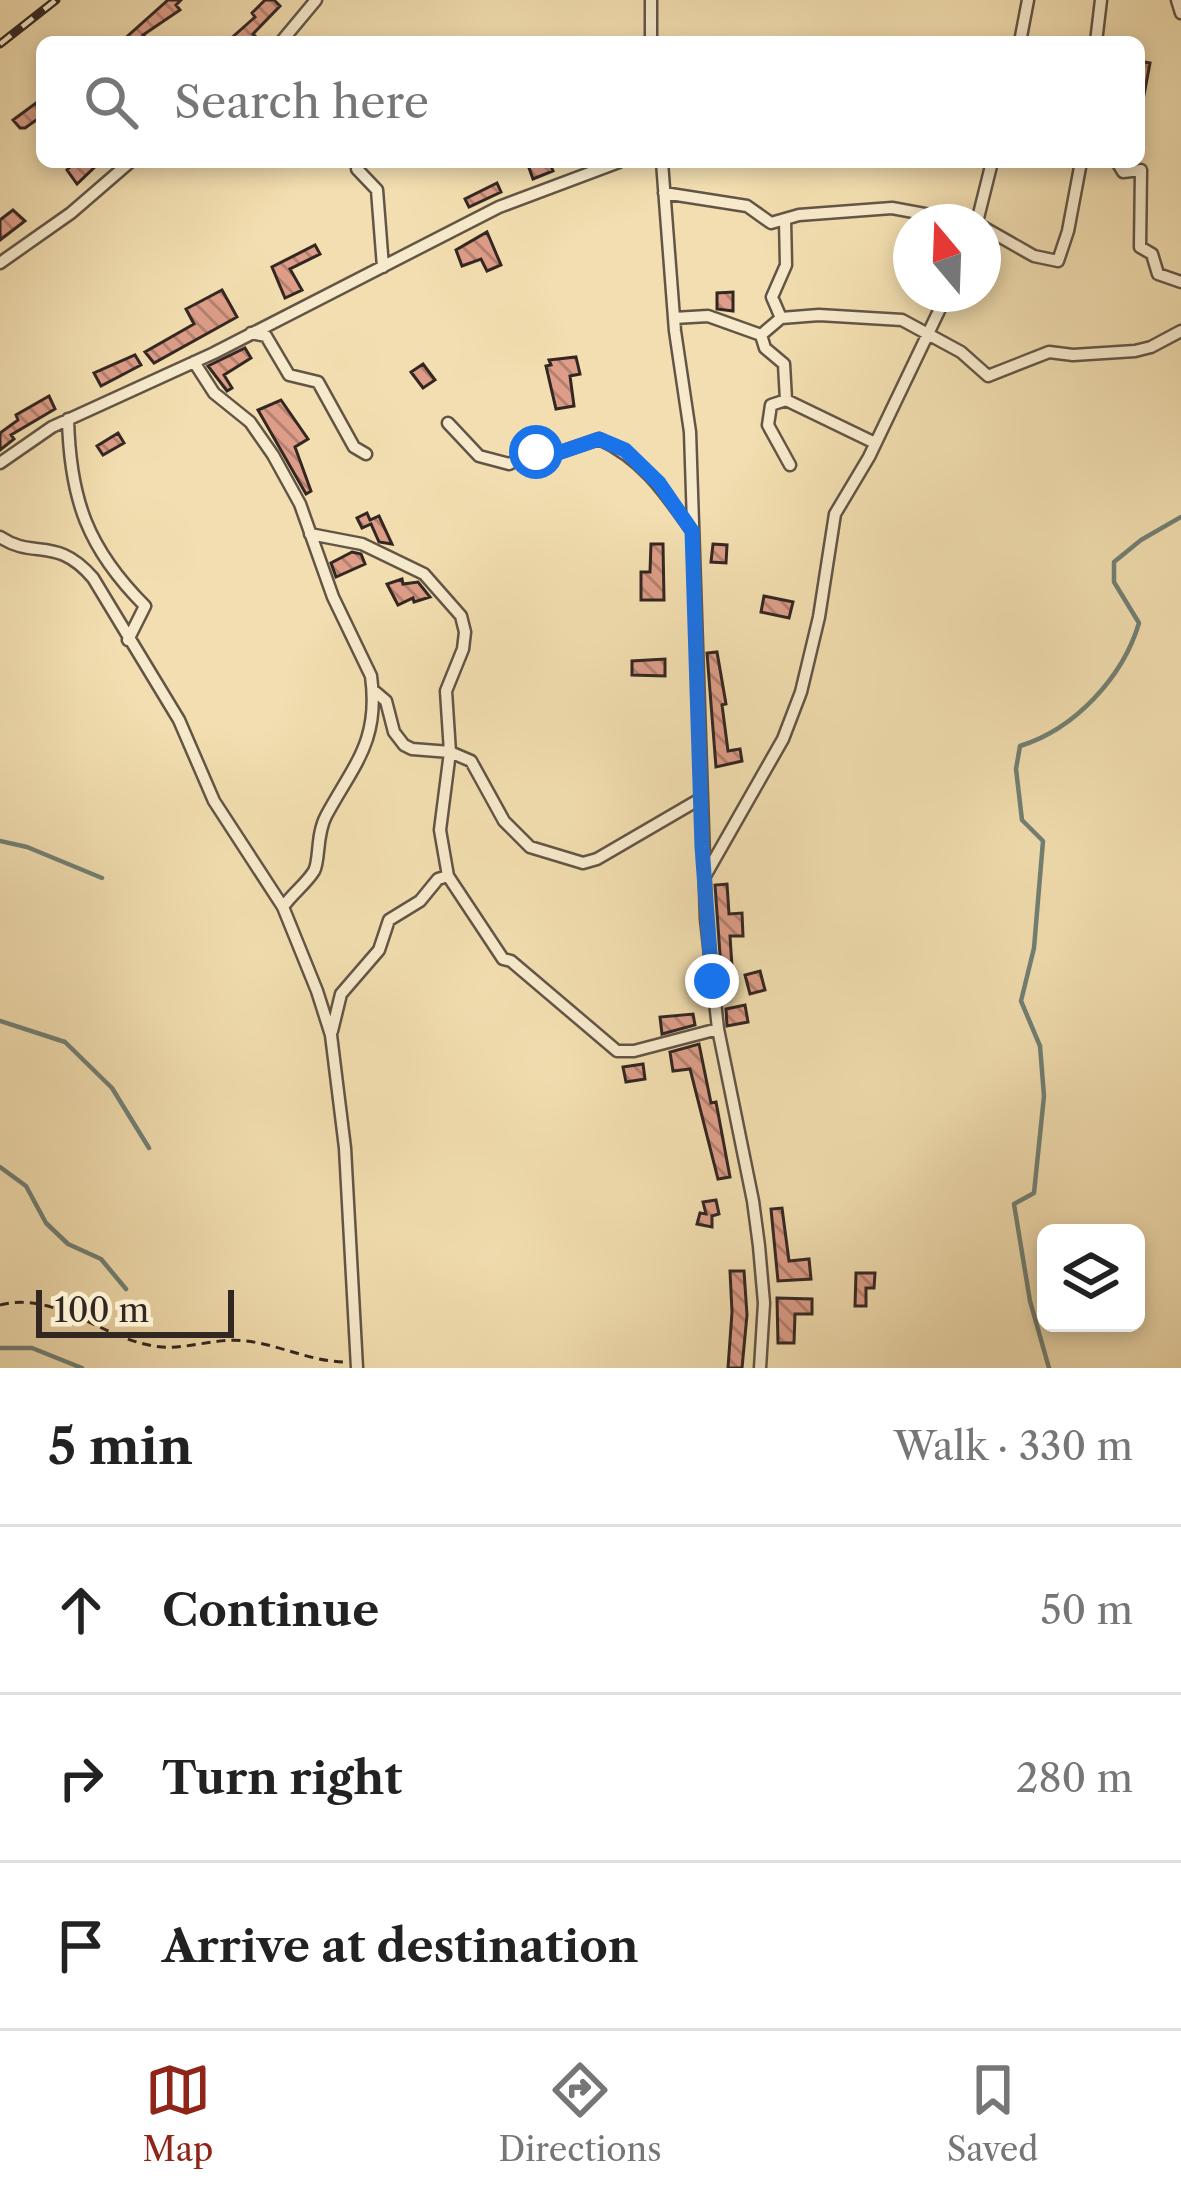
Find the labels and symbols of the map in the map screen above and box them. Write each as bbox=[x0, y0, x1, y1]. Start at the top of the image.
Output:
north arrow bbox=[893, 204, 1001, 312]
route start bbox=[509, 425, 563, 479]
route end bbox=[685, 954, 739, 1008]
scale bar bbox=[36, 1284, 234, 1337]

